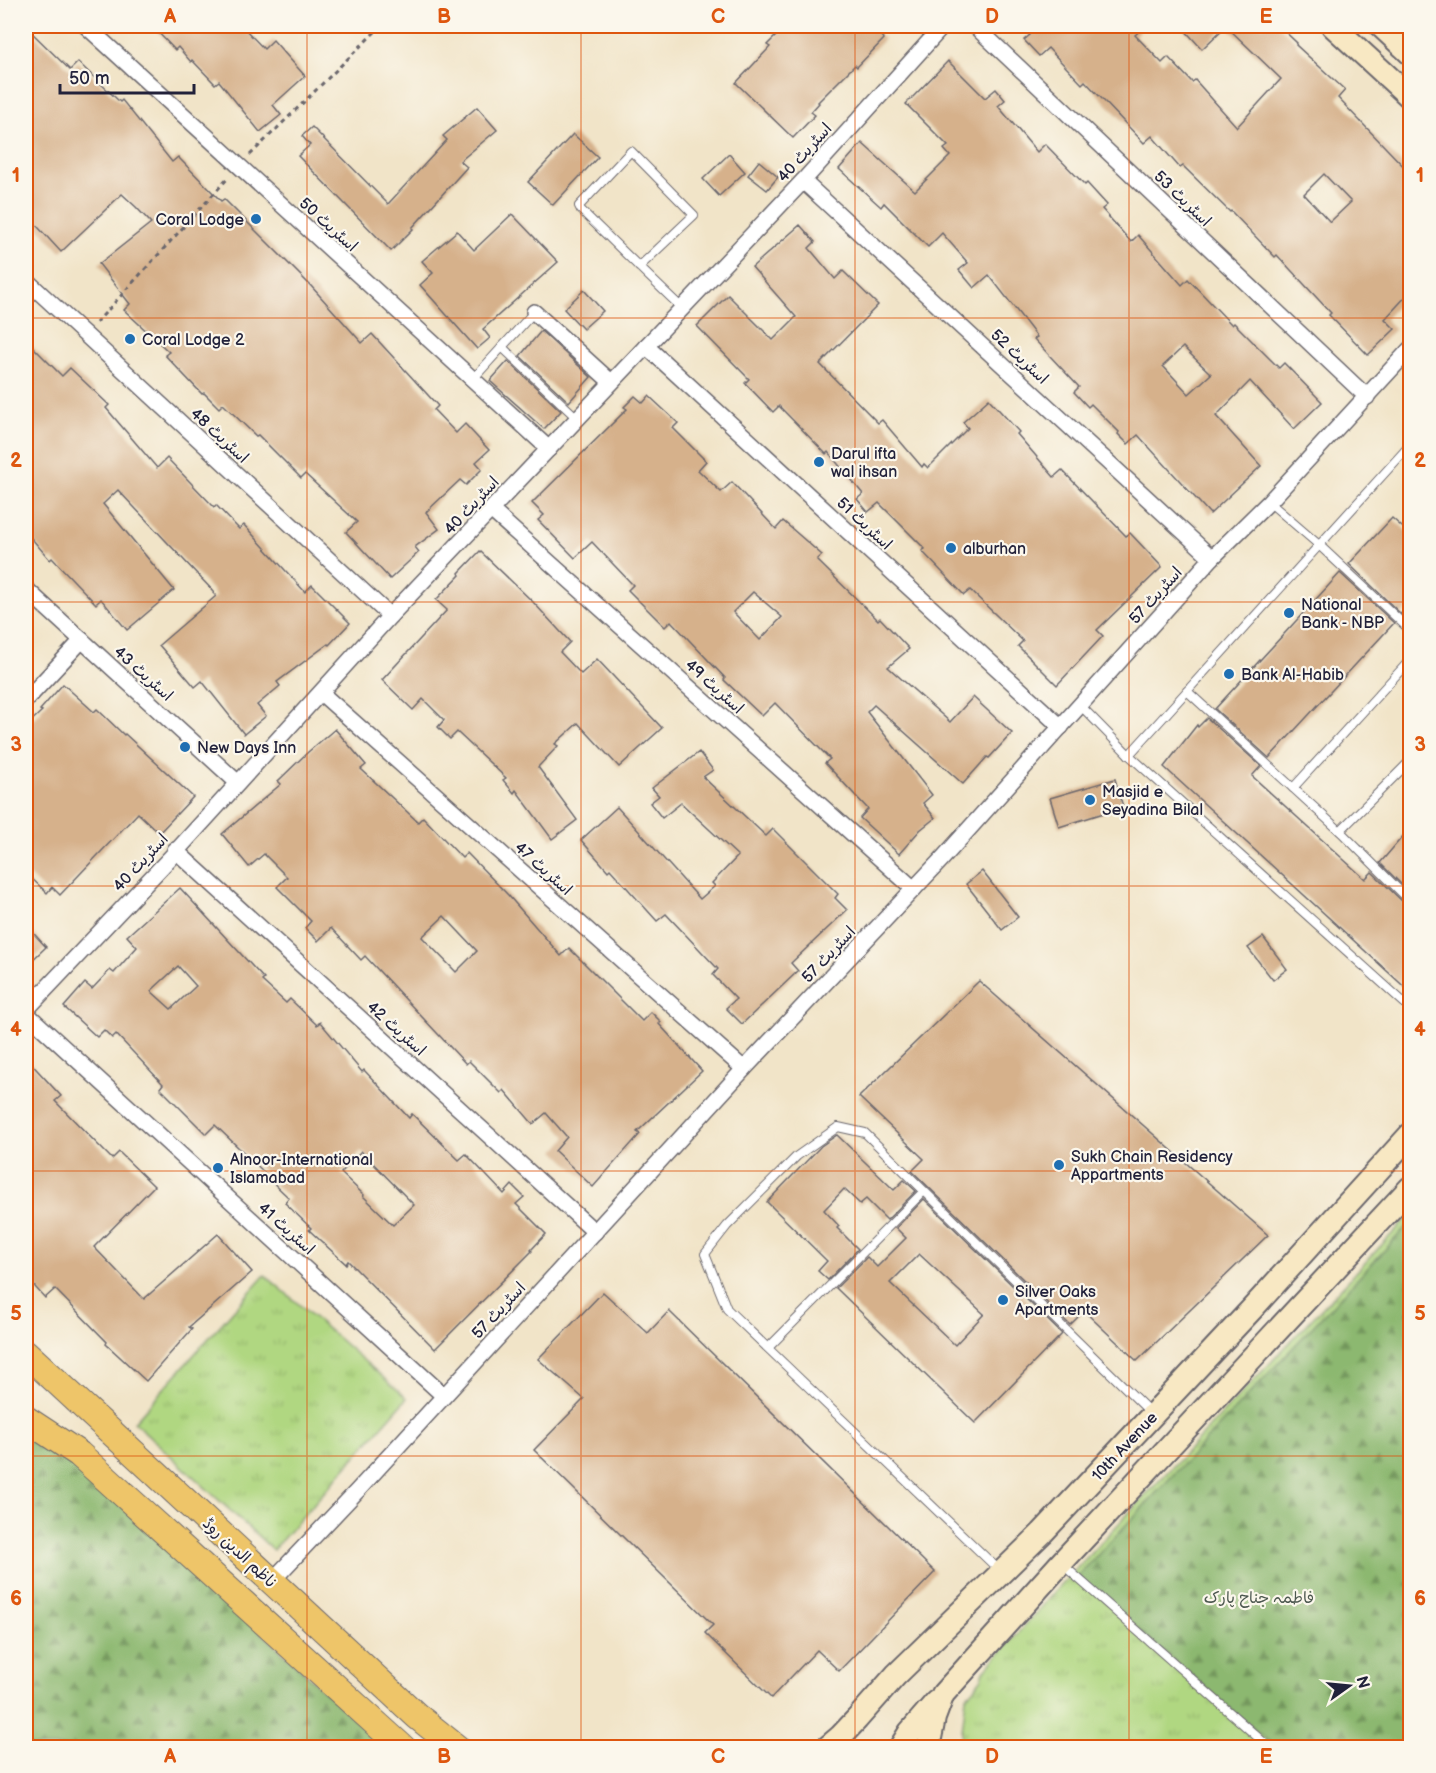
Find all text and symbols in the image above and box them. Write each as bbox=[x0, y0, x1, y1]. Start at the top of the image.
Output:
text: A bbox=[163, 5, 177, 29]
text: B bbox=[437, 5, 451, 29]
text: C bbox=[711, 5, 725, 29]
text: D bbox=[985, 5, 999, 29]
text: E bbox=[1260, 5, 1273, 29]
scale bar bbox=[60, 57, 194, 95]
text: 50 m bbox=[69, 68, 110, 89]
street label: اسٹریٹ 40 bbox=[774, 120, 836, 186]
text: 1 bbox=[12, 164, 20, 188]
text: 1 bbox=[1416, 164, 1424, 188]
street label: اسٹریٹ 53 bbox=[1149, 167, 1215, 231]
street label: اسٹریٹ 50 bbox=[295, 194, 361, 256]
place label: Coral Lodge bbox=[155, 211, 245, 230]
marker: Coral Lodge bbox=[249, 212, 263, 226]
street label: اسٹریٹ 52 bbox=[986, 326, 1052, 389]
place label: Coral Lodge 2 bbox=[142, 331, 245, 350]
marker: Coral Lodge 2 bbox=[123, 332, 137, 346]
street label: اسٹریٹ 48 bbox=[186, 405, 252, 468]
place label: Darul ifta wal ihsan bbox=[831, 445, 897, 482]
text: 2 bbox=[10, 449, 22, 473]
text: 2 bbox=[1414, 449, 1426, 473]
marker: Darul ifta wal ihsan bbox=[812, 455, 826, 469]
street label: اسٹریٹ 40 bbox=[440, 473, 504, 539]
street label: اسٹریٹ 51 bbox=[832, 494, 896, 554]
place label: alburhan bbox=[963, 540, 1026, 559]
marker: alburhan bbox=[944, 541, 958, 555]
street label: اسٹریٹ 57 bbox=[1126, 564, 1187, 628]
place label: National Bank - NBP bbox=[1301, 596, 1384, 633]
marker: National Bank - NBP bbox=[1282, 606, 1296, 620]
street label: اسٹریٹ 43 bbox=[110, 643, 176, 706]
street label: اسٹریٹ 49 bbox=[681, 656, 747, 718]
place label: Bank Al-Habib bbox=[1241, 666, 1344, 685]
marker: Bank Al-Habib bbox=[1222, 667, 1236, 681]
text: 3 bbox=[10, 733, 22, 757]
text: 3 bbox=[1414, 733, 1426, 757]
place label: New Days Inn bbox=[197, 739, 296, 758]
marker: New Days Inn bbox=[178, 740, 192, 754]
place label: Masjid e Seyadina Bilal bbox=[1102, 783, 1203, 820]
marker: Masjid e Seyadina Bilal bbox=[1083, 793, 1097, 807]
street label: اسٹریٹ 40 bbox=[109, 830, 173, 896]
street label: اسٹریٹ 47 bbox=[510, 838, 576, 900]
street label: اسٹریٹ 57 bbox=[798, 923, 860, 987]
street label: اسٹریٹ 42 bbox=[363, 998, 429, 1060]
text: 4 bbox=[10, 1018, 22, 1042]
text: 4 bbox=[1414, 1018, 1426, 1042]
place label: Sukh Chain Residency Appartments bbox=[1071, 1148, 1234, 1185]
place label: Alnoor-International Islamabad bbox=[230, 1151, 373, 1188]
marker: Sukh Chain Residency Appartments bbox=[1052, 1158, 1066, 1172]
marker: Alnoor-International Islamabad bbox=[211, 1161, 225, 1175]
street label: اسٹریٹ 41 bbox=[254, 1199, 318, 1259]
street label: اسٹریٹ 57 bbox=[468, 1279, 530, 1343]
place label: Silver Oaks Apartments bbox=[1015, 1283, 1098, 1320]
marker: Silver Oaks Apartments bbox=[996, 1293, 1010, 1307]
text: 5 bbox=[10, 1302, 22, 1326]
text: 5 bbox=[1414, 1302, 1426, 1326]
street label: 10th Avenue bbox=[1088, 1408, 1162, 1485]
street label: ناظم الدین روڈ bbox=[197, 1514, 280, 1593]
text: 6 bbox=[10, 1587, 22, 1611]
text: 6 bbox=[1414, 1587, 1426, 1611]
park label: فاطمہ جناح پارک bbox=[1204, 1589, 1314, 1608]
north arrow bbox=[1319, 1656, 1379, 1716]
text: N bbox=[1351, 1674, 1373, 1691]
text: A bbox=[163, 1745, 177, 1769]
text: B bbox=[437, 1745, 451, 1769]
text: C bbox=[711, 1745, 725, 1769]
text: D bbox=[985, 1745, 999, 1769]
text: E bbox=[1260, 1745, 1273, 1769]

